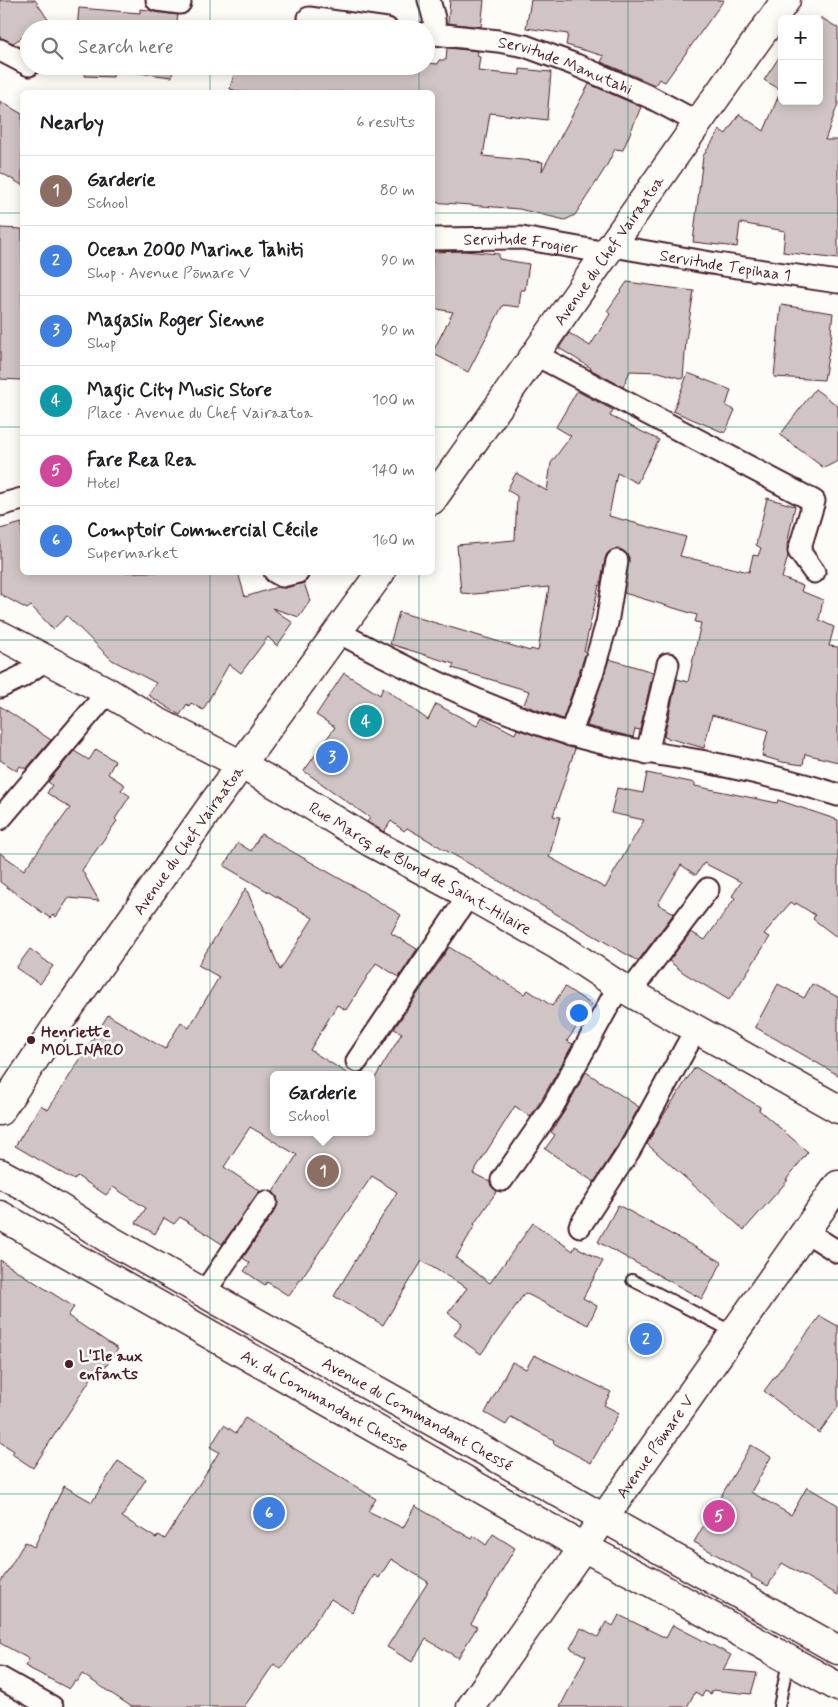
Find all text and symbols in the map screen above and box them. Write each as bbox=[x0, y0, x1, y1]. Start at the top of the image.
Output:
map controls bbox=[778, 15, 823, 105]
button: + bbox=[778, 15, 823, 60]
search box bbox=[20, 20, 435, 75]
street label: Servitude Manutahi bbox=[496, 32, 635, 100]
icon: search bbox=[38, 34, 66, 62]
text: Search here bbox=[78, 35, 174, 60]
button: − bbox=[778, 60, 823, 105]
text: Nearby bbox=[40, 109, 104, 137]
text: 6 results bbox=[356, 112, 415, 133]
text: Garderie bbox=[87, 168, 156, 193]
street label: Avenue du Chef Vairaatoa bbox=[550, 171, 670, 330]
text: 1 bbox=[52, 180, 60, 201]
text: 80 m bbox=[380, 180, 415, 201]
text: School bbox=[87, 193, 128, 214]
street label: Servitude Frogier bbox=[463, 229, 580, 260]
text: Ocean 2000 Marine Tahiti bbox=[87, 238, 303, 263]
street label: Servitude Tepihaa 1 bbox=[658, 245, 792, 287]
text: 2 bbox=[52, 250, 60, 271]
text: 90 m bbox=[381, 250, 415, 271]
text: Shop · Avenue Pōmare V bbox=[87, 263, 251, 284]
text: Magasin Roger Sienne bbox=[87, 308, 264, 333]
text: 3 bbox=[52, 320, 60, 341]
text: 90 m bbox=[381, 320, 415, 341]
text: Shop bbox=[87, 333, 116, 354]
text: Magic City Music Store bbox=[87, 378, 272, 403]
text: 4 bbox=[51, 390, 61, 411]
text: 100 m bbox=[372, 390, 415, 411]
text: Place · Avenue du Chef Vairaatoa bbox=[87, 403, 313, 424]
text: Fare Rea Rea bbox=[87, 448, 196, 473]
text: 5 bbox=[51, 460, 61, 481]
text: 140 m bbox=[371, 460, 415, 481]
text: Hotel bbox=[87, 473, 120, 494]
text: Comptoir Commercial Cécile bbox=[87, 518, 318, 543]
text: 6 bbox=[52, 530, 60, 551]
text: 160 m bbox=[372, 530, 415, 551]
text: Supermarket bbox=[87, 543, 178, 564]
pin: 4 bbox=[350, 702, 382, 740]
pin: 3 bbox=[316, 738, 348, 776]
street label: Avenue du Chef Vairaatoa bbox=[129, 761, 249, 919]
street label: Rue Marcq de Blond de Saint-Hilaire bbox=[305, 797, 535, 941]
your location bbox=[566, 1000, 592, 1026]
place label: Henriette MOLINARO bbox=[41, 1022, 124, 1061]
marker: Henriette MOLINARO bbox=[25, 1034, 37, 1046]
popup bbox=[270, 1071, 375, 1136]
text: Garderie bbox=[288, 1081, 357, 1106]
text: School bbox=[288, 1106, 330, 1127]
pin: 1 bbox=[307, 1152, 339, 1190]
pin: 2 bbox=[630, 1320, 662, 1358]
street label: Av. du Commandant Chesse bbox=[237, 1345, 412, 1457]
place label: L'Ile aux enfants bbox=[79, 1346, 144, 1385]
street label: Avenue du Commandant Chessé bbox=[318, 1353, 516, 1477]
marker: L'Ile aux enfants bbox=[63, 1358, 75, 1370]
street label: Avenue Pōmare V bbox=[612, 1391, 699, 1503]
pin: 6 bbox=[253, 1494, 285, 1532]
pin: 5 bbox=[703, 1497, 735, 1535]

